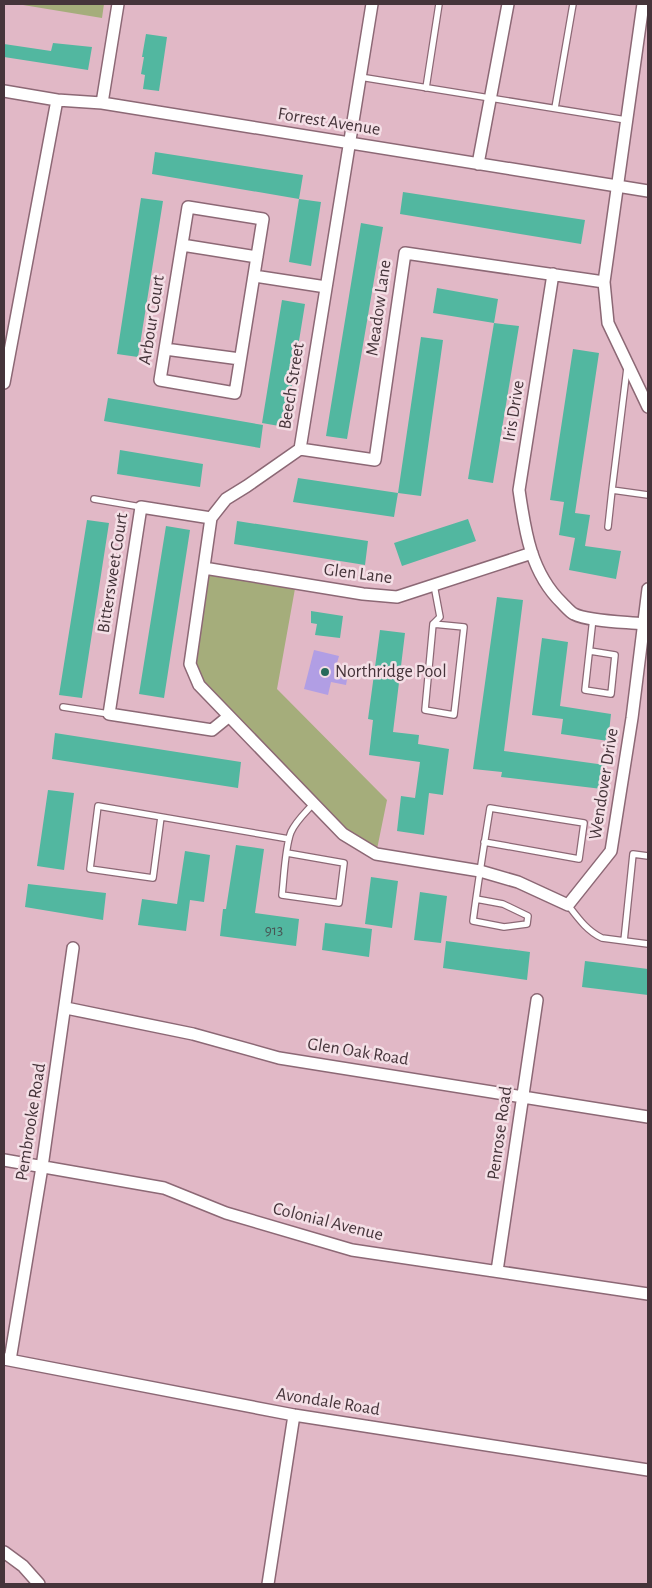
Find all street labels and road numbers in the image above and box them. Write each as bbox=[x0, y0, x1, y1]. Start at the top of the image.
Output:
street label: Forrest Avenue bbox=[276, 105, 382, 139]
street label: Meadow Lane bbox=[363, 259, 395, 357]
street label: Arbour Court bbox=[136, 274, 168, 366]
street label: Beech Street bbox=[276, 341, 308, 431]
street label: Iris Drive bbox=[500, 379, 528, 443]
street label: Bittersweet Court bbox=[95, 511, 131, 634]
street label: Glen Lane bbox=[323, 561, 393, 587]
street label: Wendover Drive bbox=[586, 727, 622, 841]
street label: Glen Oak Road bbox=[306, 1035, 410, 1069]
street label: Pembrooke Road bbox=[13, 1062, 49, 1182]
street label: Penrose Road bbox=[485, 1085, 515, 1181]
street label: Colonial Avenue bbox=[271, 1200, 385, 1244]
street label: Avondale Road bbox=[275, 1385, 381, 1419]

